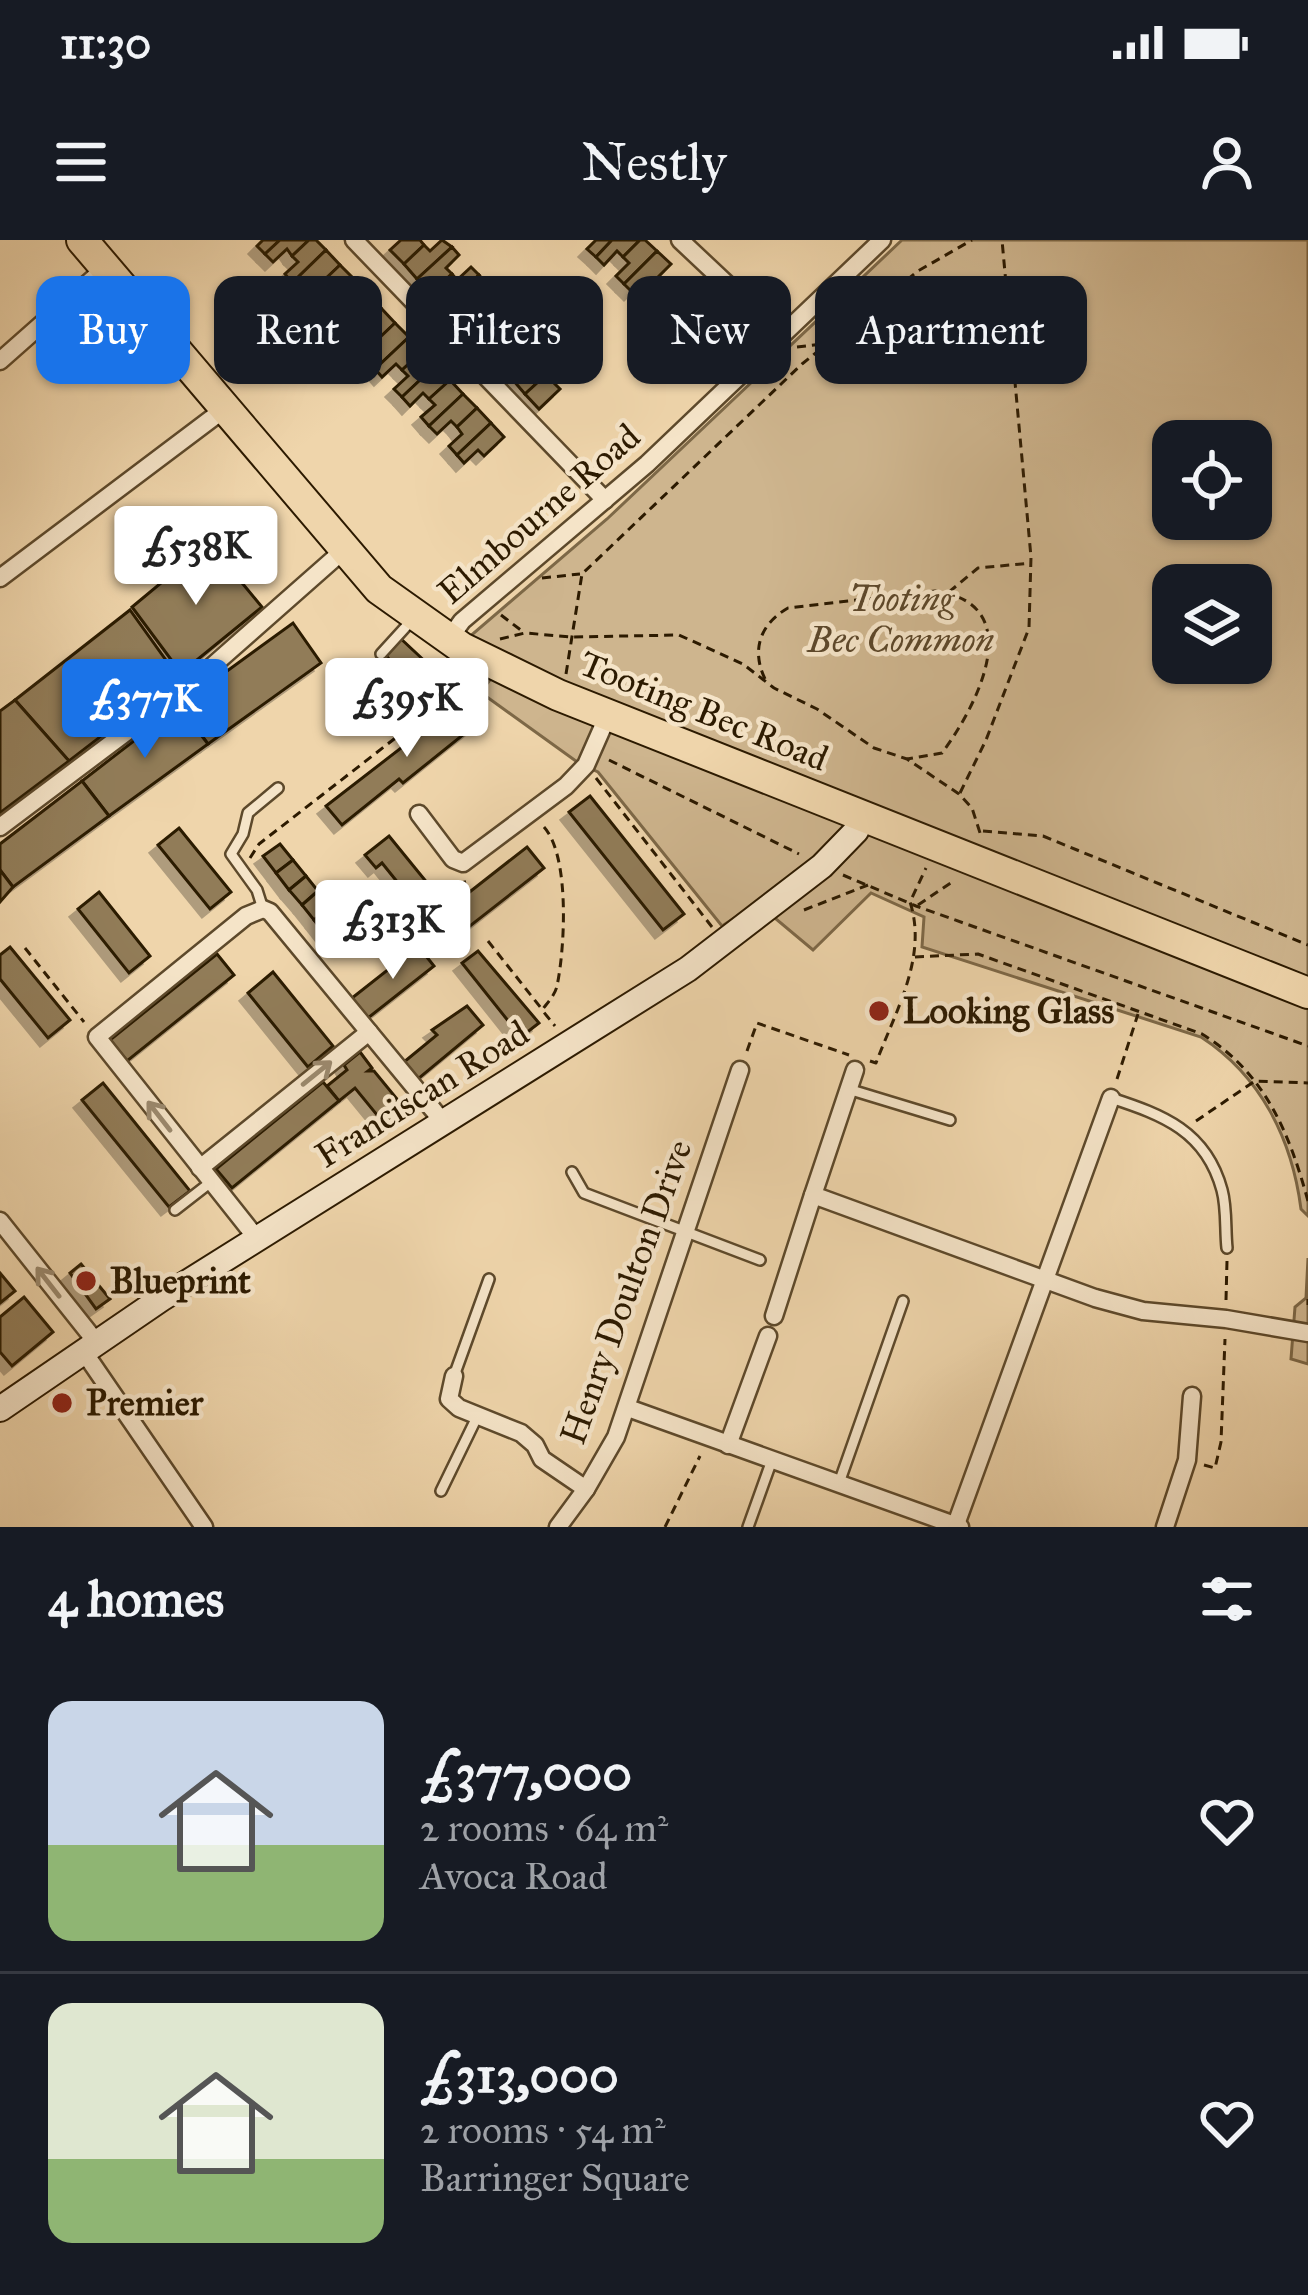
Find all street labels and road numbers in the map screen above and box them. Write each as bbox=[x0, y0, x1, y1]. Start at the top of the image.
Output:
street label: Elmbourne Road bbox=[429, 414, 649, 614]
street label: Tooting Bec Road bbox=[574, 641, 834, 781]
street label: Franciscan Road bbox=[307, 1011, 537, 1177]
street label: Henry Doulton Drive bbox=[551, 1134, 701, 1450]

